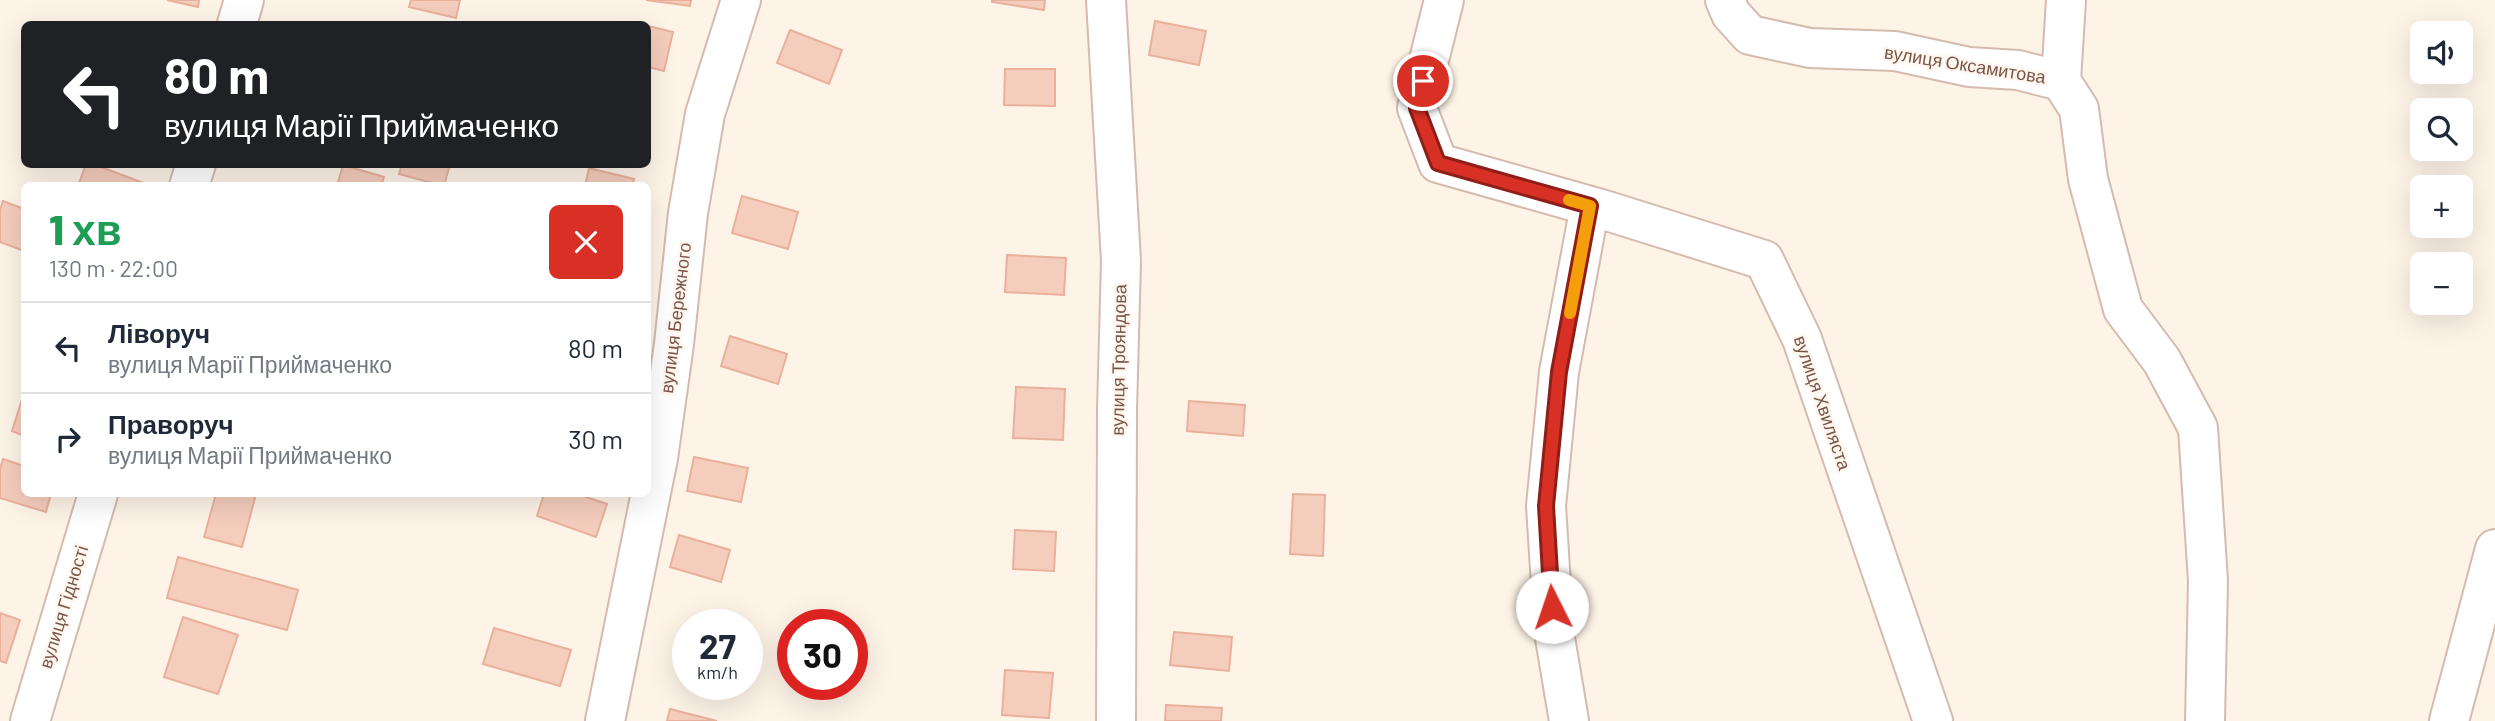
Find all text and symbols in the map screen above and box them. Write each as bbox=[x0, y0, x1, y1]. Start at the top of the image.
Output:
map controls bbox=[2410, 21, 2473, 315]
button: sound bbox=[2410, 21, 2473, 84]
street label: вулиця Оксамитова bbox=[1883, 40, 2048, 88]
text: 80 m bbox=[164, 45, 269, 104]
icon: left bbox=[49, 49, 140, 140]
pin bbox=[1393, 51, 1453, 111]
icon: arrive bbox=[1404, 62, 1442, 100]
button: search bbox=[2410, 98, 2473, 161]
text: вулиця Марії Приймаченко bbox=[164, 105, 559, 143]
button: + bbox=[2410, 175, 2473, 238]
text: 1 хв bbox=[49, 203, 122, 253]
button: close bbox=[549, 205, 623, 279]
street label: вулиця Бережного bbox=[655, 241, 695, 395]
button: − bbox=[2410, 252, 2473, 315]
text: 130 m · 22:00 bbox=[49, 254, 178, 282]
street label: вулиця Трояндова bbox=[1106, 283, 1130, 436]
text: Ліворуч bbox=[108, 317, 210, 348]
icon: left bbox=[49, 329, 87, 367]
text: 80 m bbox=[568, 332, 623, 363]
street label: вулиця Хвиляста bbox=[1790, 332, 1857, 474]
text: вулиця Марії Приймаченко bbox=[108, 350, 392, 378]
text: Праворуч bbox=[108, 408, 234, 439]
icon: right bbox=[49, 420, 87, 458]
text: 30 m bbox=[568, 423, 623, 454]
text: вулиця Марії Приймаченко bbox=[108, 441, 392, 469]
street label: вулиця Гідності bbox=[34, 543, 92, 671]
position arrow bbox=[1515, 570, 1589, 644]
speed limit sign: 30 bbox=[777, 609, 868, 700]
text: 27 bbox=[699, 624, 736, 666]
text: km/h bbox=[697, 661, 738, 683]

